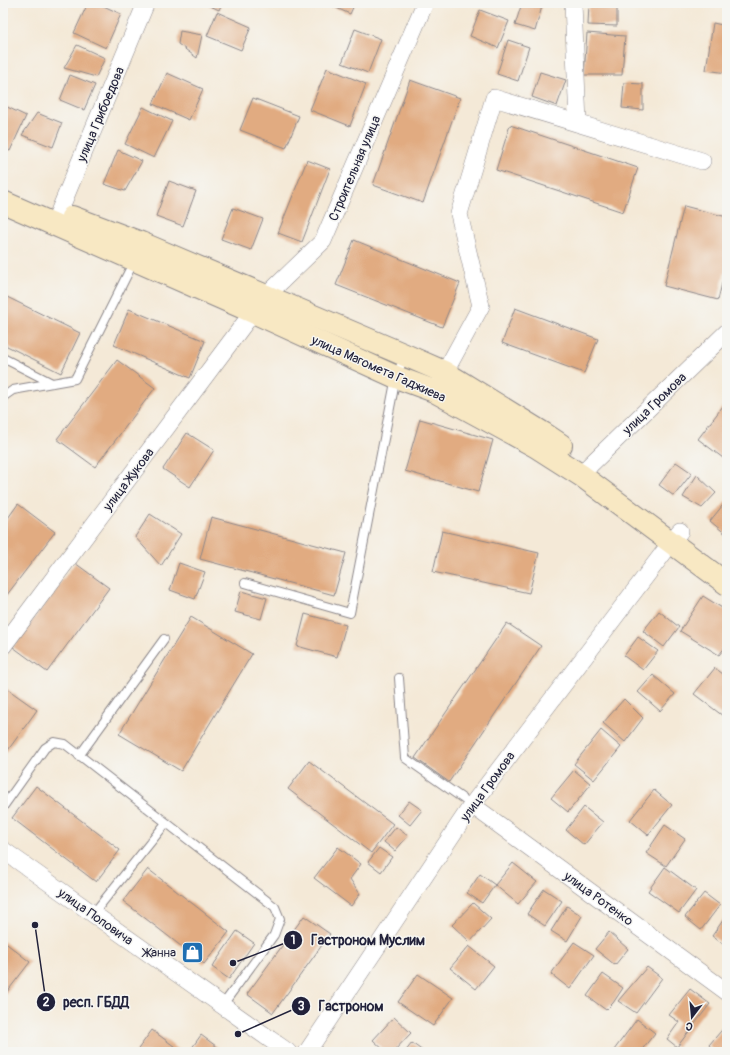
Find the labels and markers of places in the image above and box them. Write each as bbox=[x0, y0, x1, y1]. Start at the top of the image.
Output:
callout: Гастроном Муслим bbox=[283, 927, 433, 953]
shop icon: Жанна bbox=[179, 939, 205, 965]
place label: Жанна bbox=[141, 945, 176, 961]
callout: респ. ГБДД bbox=[36, 989, 137, 1015]
callout: Гастроном bbox=[291, 993, 392, 1019]

